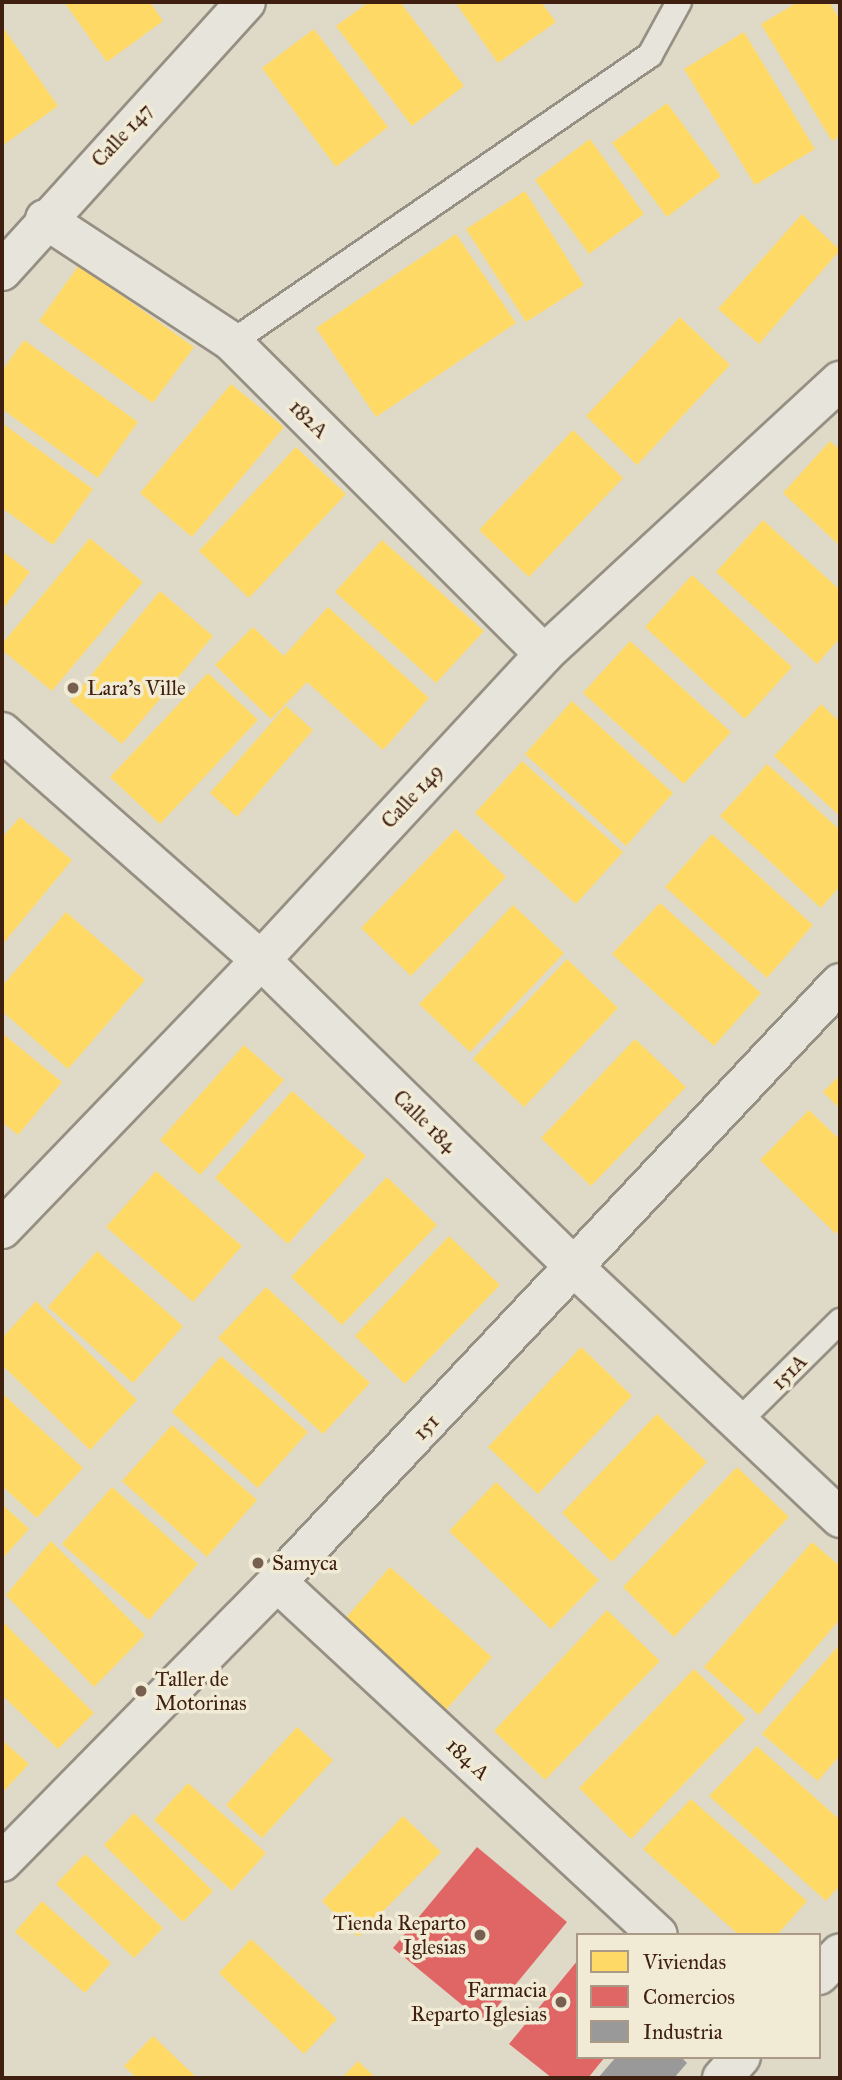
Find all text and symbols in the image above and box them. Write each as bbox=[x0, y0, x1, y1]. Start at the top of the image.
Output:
street label: Calle 147 bbox=[86, 98, 158, 172]
street label: 182А bbox=[284, 394, 334, 444]
place label: Lara's Ville bbox=[87, 675, 186, 701]
marker: Lara's Ville bbox=[65, 680, 81, 696]
street label: Calle 149 bbox=[376, 759, 448, 833]
street label: Calle 184 bbox=[388, 1085, 462, 1157]
street label: 151A bbox=[766, 1349, 812, 1395]
street label: 151 bbox=[408, 1409, 444, 1445]
place label: Samyca bbox=[272, 1550, 338, 1576]
marker: Samyca bbox=[250, 1555, 266, 1571]
place label: Taller de Motorinas bbox=[155, 1666, 247, 1716]
marker: Taller de Motorinas bbox=[133, 1683, 149, 1699]
street label: 184 A bbox=[441, 1733, 495, 1785]
place label: Tienda Reparto Iglesias bbox=[333, 1910, 466, 1960]
marker: Tienda Reparto Iglesias bbox=[472, 1927, 488, 1943]
legend bbox=[576, 1933, 821, 2059]
text: Viviendas bbox=[643, 1949, 726, 1975]
place label: Farmacia Reparto Iglesias bbox=[411, 1977, 547, 2027]
text: Comercios bbox=[643, 1984, 735, 2010]
marker: Farmacia Reparto Iglesias bbox=[553, 1994, 569, 2010]
text: Industria bbox=[643, 2019, 723, 2045]

